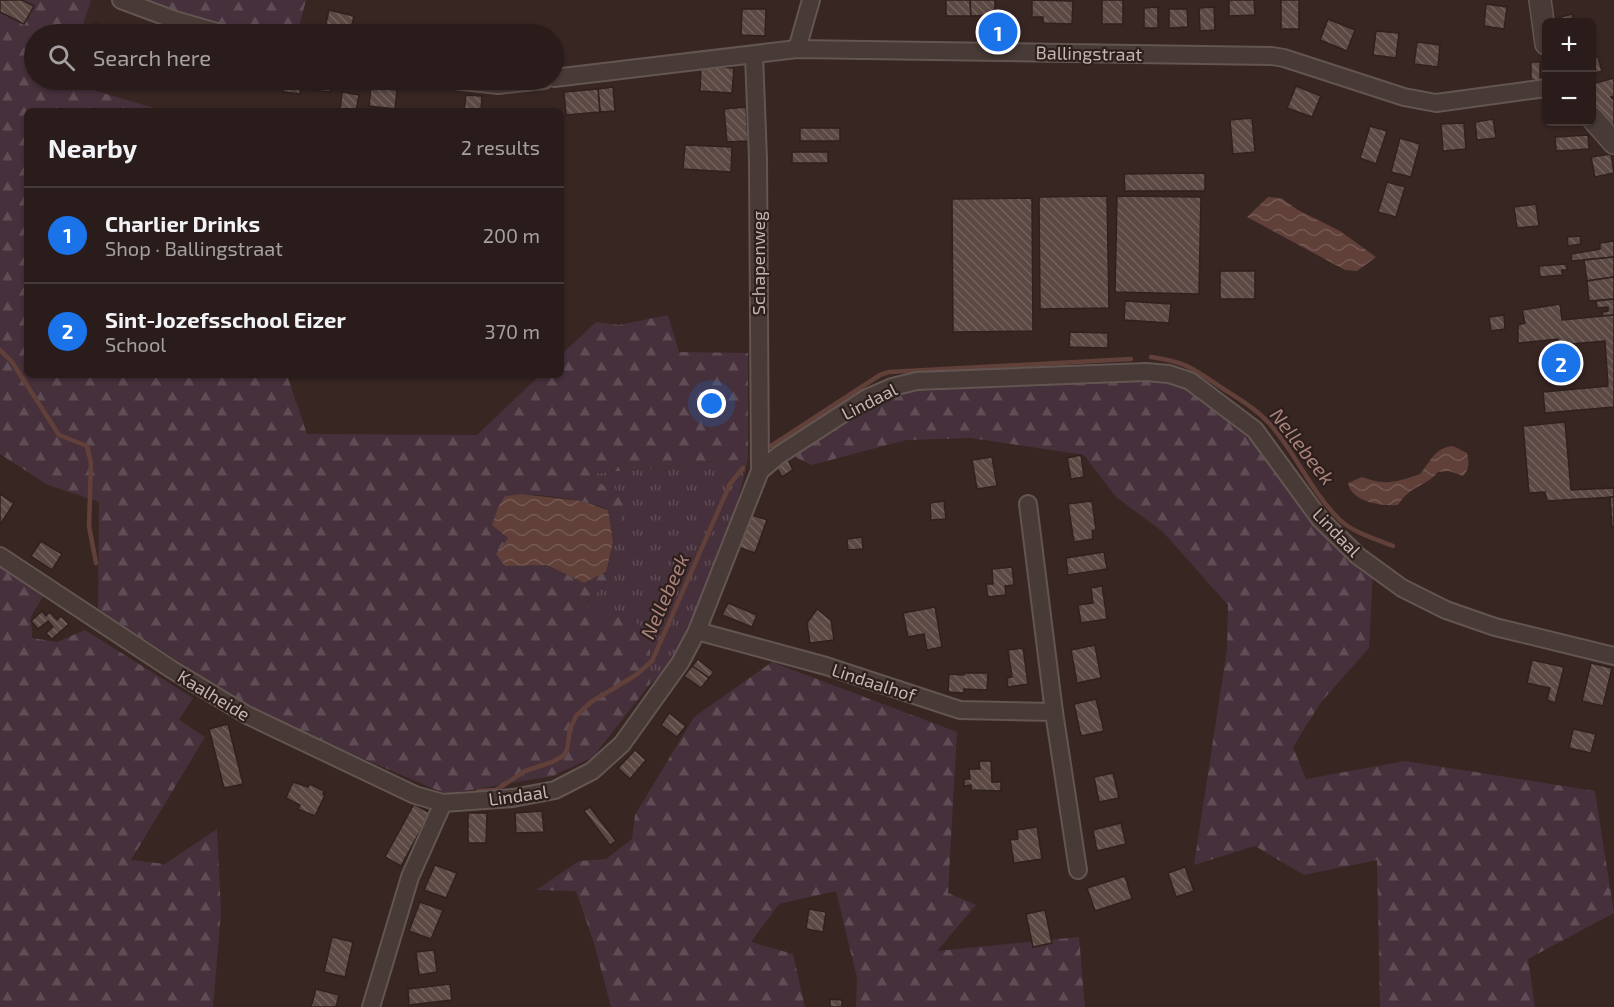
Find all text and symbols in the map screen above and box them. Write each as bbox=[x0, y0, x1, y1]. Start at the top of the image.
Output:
pin: 1 bbox=[978, 9, 1018, 54]
map controls bbox=[1542, 18, 1596, 126]
button: + bbox=[1542, 18, 1596, 72]
search box bbox=[24, 24, 564, 90]
icon: search bbox=[45, 41, 78, 74]
street label: Ballingstraat bbox=[1036, 41, 1143, 65]
text: Search here bbox=[93, 44, 211, 70]
button: − bbox=[1542, 72, 1596, 126]
text: Nearby bbox=[48, 132, 137, 163]
text: 2 results bbox=[461, 135, 540, 159]
text: Charlier Drinks bbox=[105, 210, 260, 236]
street label: Schapenweg bbox=[747, 211, 769, 315]
text: 1 bbox=[63, 223, 72, 247]
text: 200 m bbox=[483, 223, 540, 247]
text: Shop · Ballingstraat bbox=[105, 236, 283, 260]
text: Sint-Jozefsschool Eizer bbox=[105, 306, 346, 332]
text: 2 bbox=[62, 319, 73, 343]
text: 370 m bbox=[485, 319, 540, 343]
text: School bbox=[105, 332, 166, 356]
pin: 2 bbox=[1542, 340, 1580, 386]
street label: Lindaal bbox=[837, 377, 901, 424]
your location bbox=[697, 389, 726, 418]
water label: Nellebeek bbox=[1266, 403, 1340, 489]
street label: Lindaal bbox=[1308, 503, 1366, 562]
water label: Nellebeek bbox=[635, 550, 693, 642]
street label: Lindaalhof bbox=[829, 658, 920, 706]
street label: Kaalheide bbox=[174, 665, 254, 725]
street label: Lindaal bbox=[487, 780, 550, 810]

